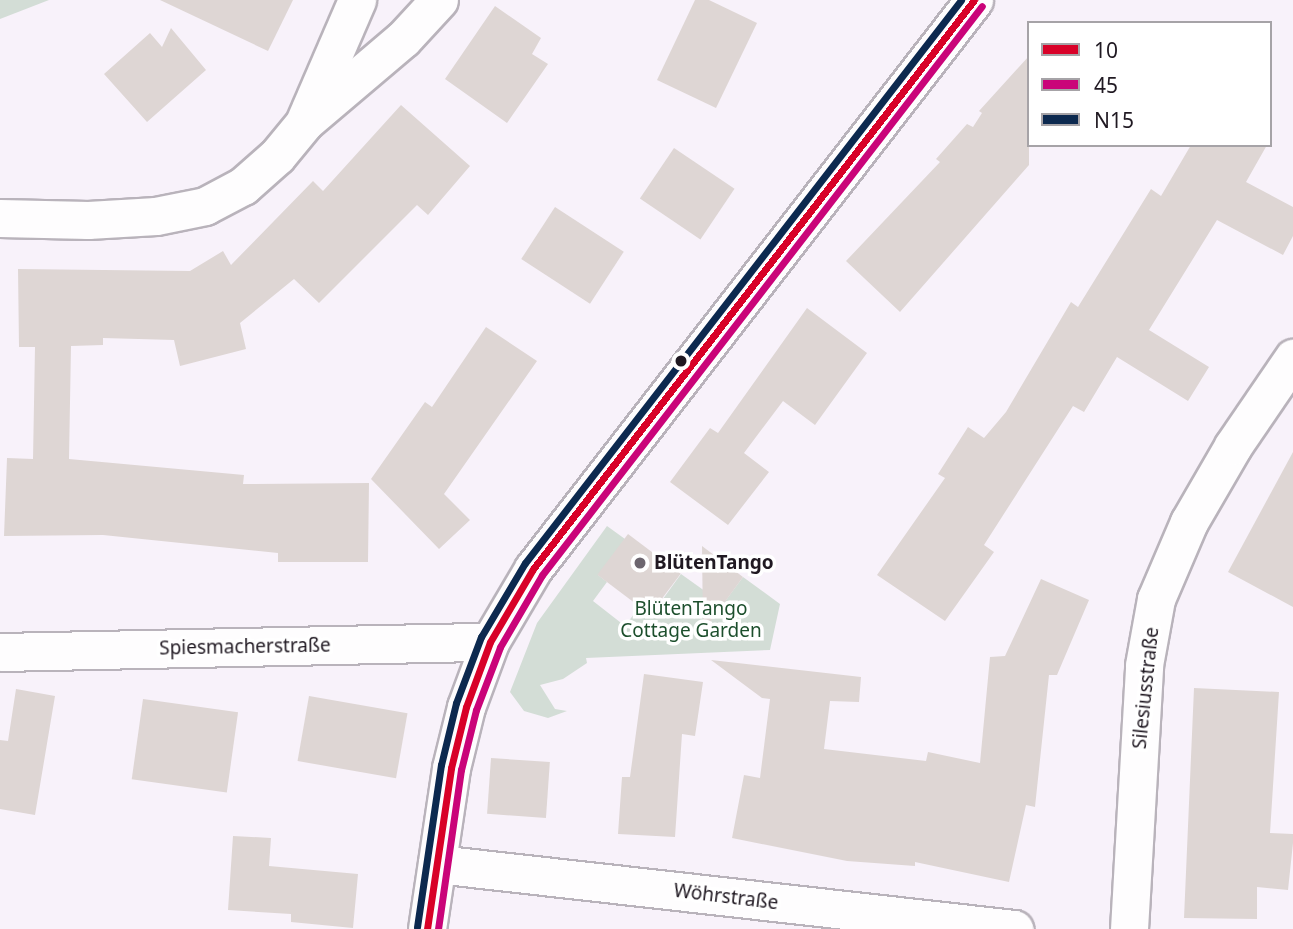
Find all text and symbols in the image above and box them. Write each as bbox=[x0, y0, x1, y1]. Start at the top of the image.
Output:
legend bbox=[1027, 21, 1272, 147]
text: 10 bbox=[1094, 36, 1118, 64]
text: 45 bbox=[1094, 71, 1118, 99]
text: N15 bbox=[1094, 106, 1134, 134]
unlabelled marker bbox=[674, 354, 688, 368]
place label: BlütenTango bbox=[654, 552, 774, 574]
marker: BlütenTango bbox=[632, 555, 648, 571]
park label: BlütenTango Cottage Garden bbox=[620, 598, 762, 642]
street label: Silesiusstraße bbox=[1128, 626, 1164, 750]
street label: Spiesmacherstraße bbox=[159, 634, 331, 660]
street label: Wöhrstraße bbox=[672, 879, 780, 915]

